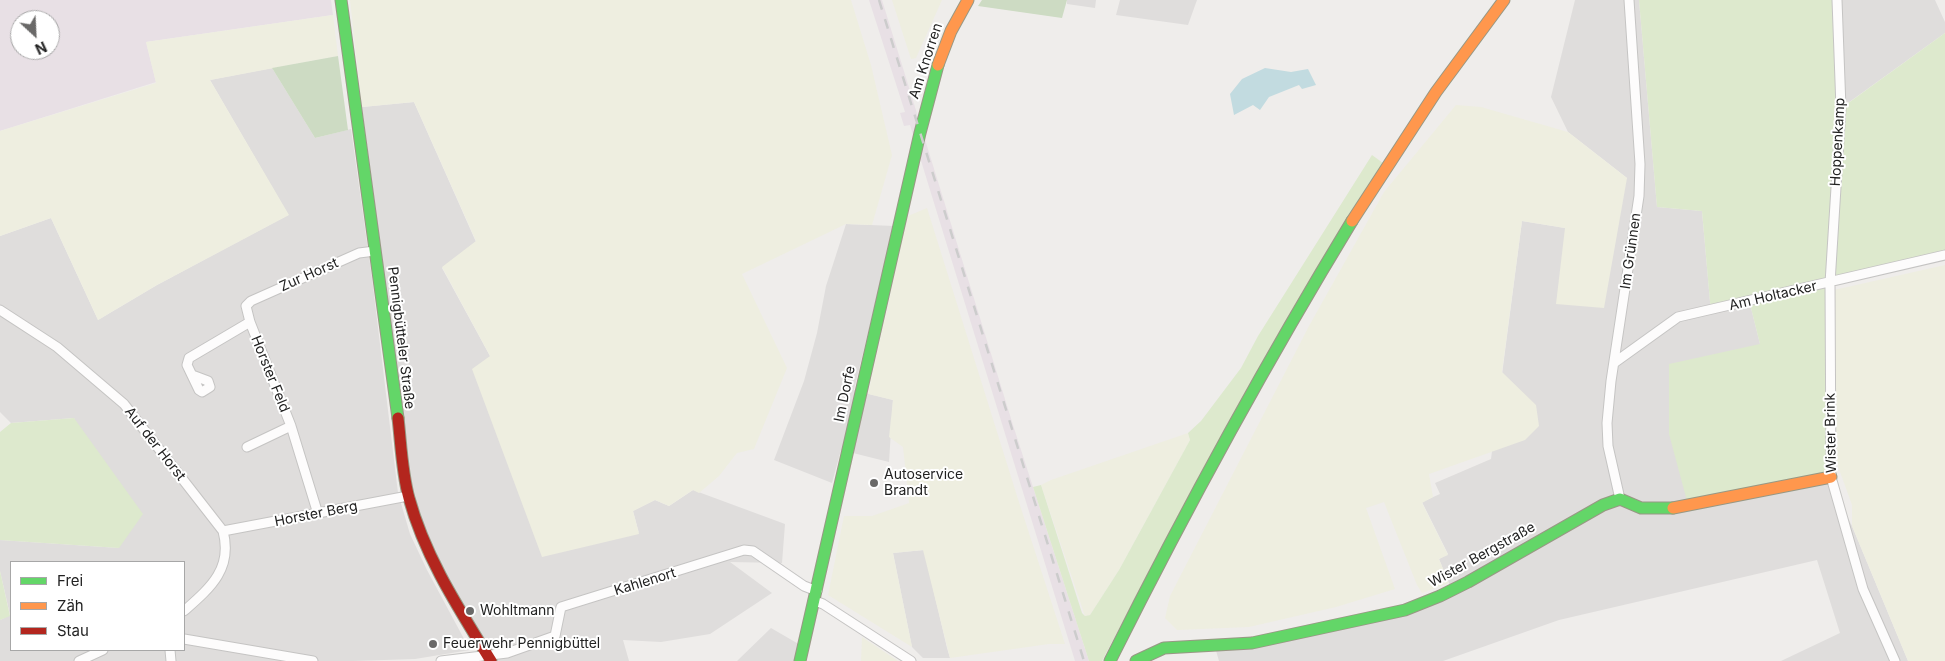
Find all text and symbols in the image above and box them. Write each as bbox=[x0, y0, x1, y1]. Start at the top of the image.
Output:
north arrow bbox=[10, 10, 60, 60]
street label: Am Knorren bbox=[906, 21, 946, 101]
text: N bbox=[33, 38, 50, 58]
street label: Hoppenkamp bbox=[1827, 97, 1849, 187]
street label: Im Grünnen bbox=[1617, 212, 1645, 290]
street label: Zur Horst bbox=[277, 255, 341, 295]
street label: Pennigbütteler Straße bbox=[384, 266, 418, 410]
street label: Am Holtacker bbox=[1727, 278, 1819, 314]
street label: Horster Feld bbox=[247, 333, 293, 415]
street label: Im Dorfe bbox=[831, 364, 859, 424]
street label: Wister Brink bbox=[1822, 393, 1840, 473]
street label: Auf der Horst bbox=[121, 404, 189, 484]
place label: Autoservice Brandt bbox=[884, 467, 963, 500]
marker: Autoservice Brandt bbox=[868, 477, 880, 489]
street label: Horster Berg bbox=[273, 498, 359, 530]
street label: Wister Bergstraße bbox=[1426, 519, 1538, 591]
legend bbox=[10, 561, 185, 651]
street label: Kahlenort bbox=[612, 565, 678, 599]
text: Frei bbox=[57, 571, 83, 590]
text: Zäh bbox=[57, 596, 84, 615]
place label: Wohltmann bbox=[480, 603, 555, 619]
marker: Wohltmann bbox=[464, 605, 476, 617]
text: Stau bbox=[57, 621, 89, 640]
place label: Feuerwehr Pennigbüttel bbox=[443, 636, 600, 652]
marker: Feuerwehr Pennigbüttel bbox=[427, 638, 439, 650]

